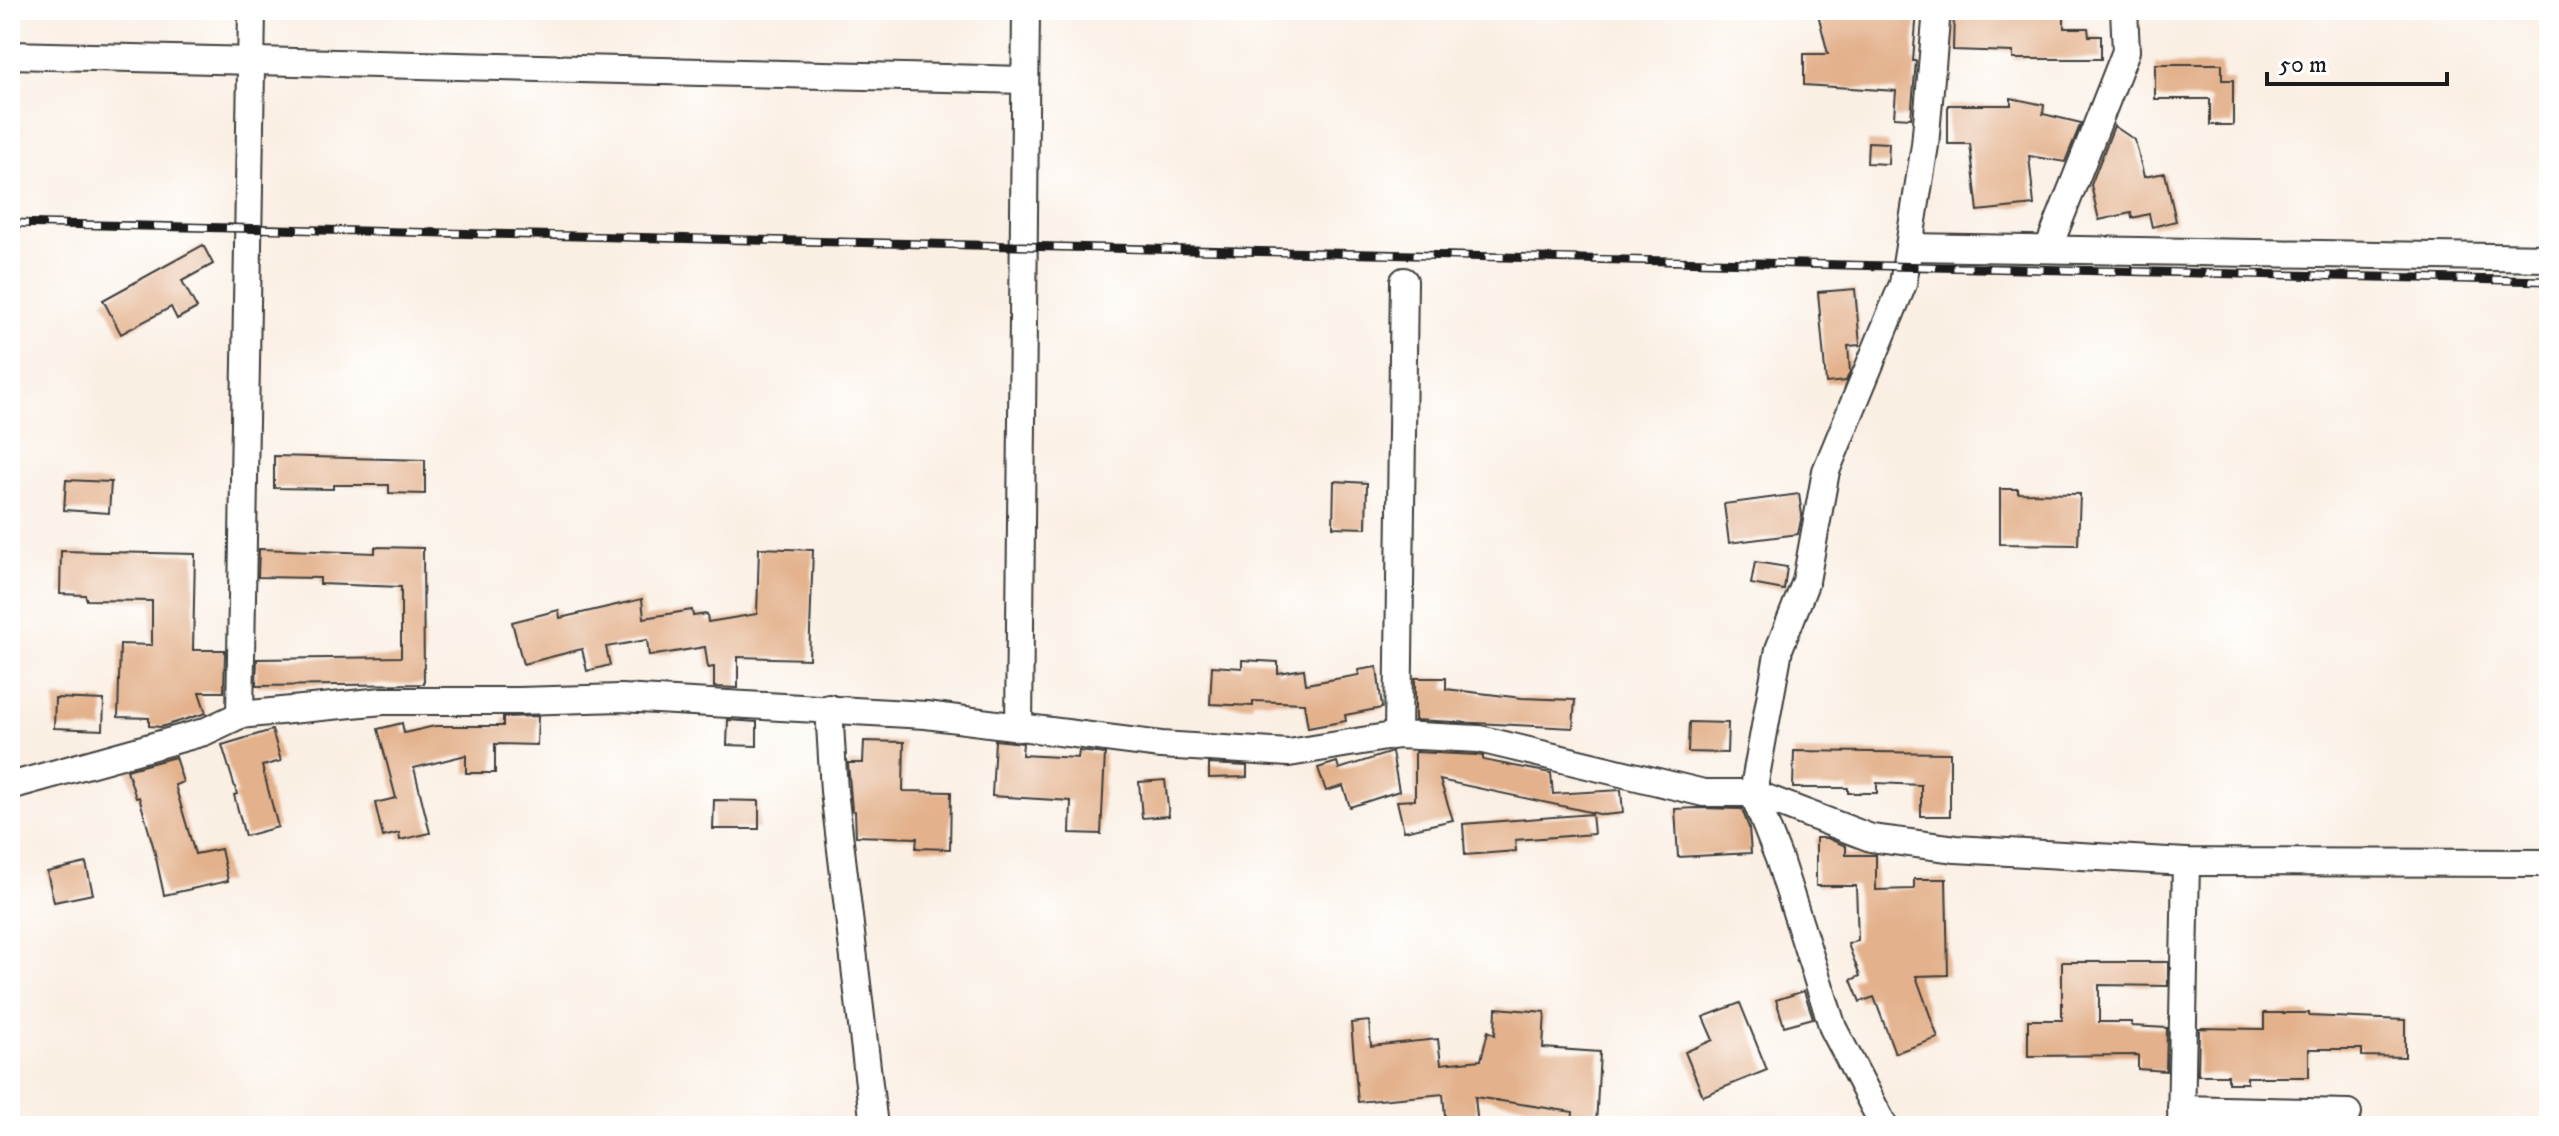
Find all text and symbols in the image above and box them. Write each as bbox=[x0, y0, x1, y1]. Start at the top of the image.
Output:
scale bar bbox=[2267, 36, 2447, 86]
text: 50 m bbox=[2279, 50, 2327, 80]

